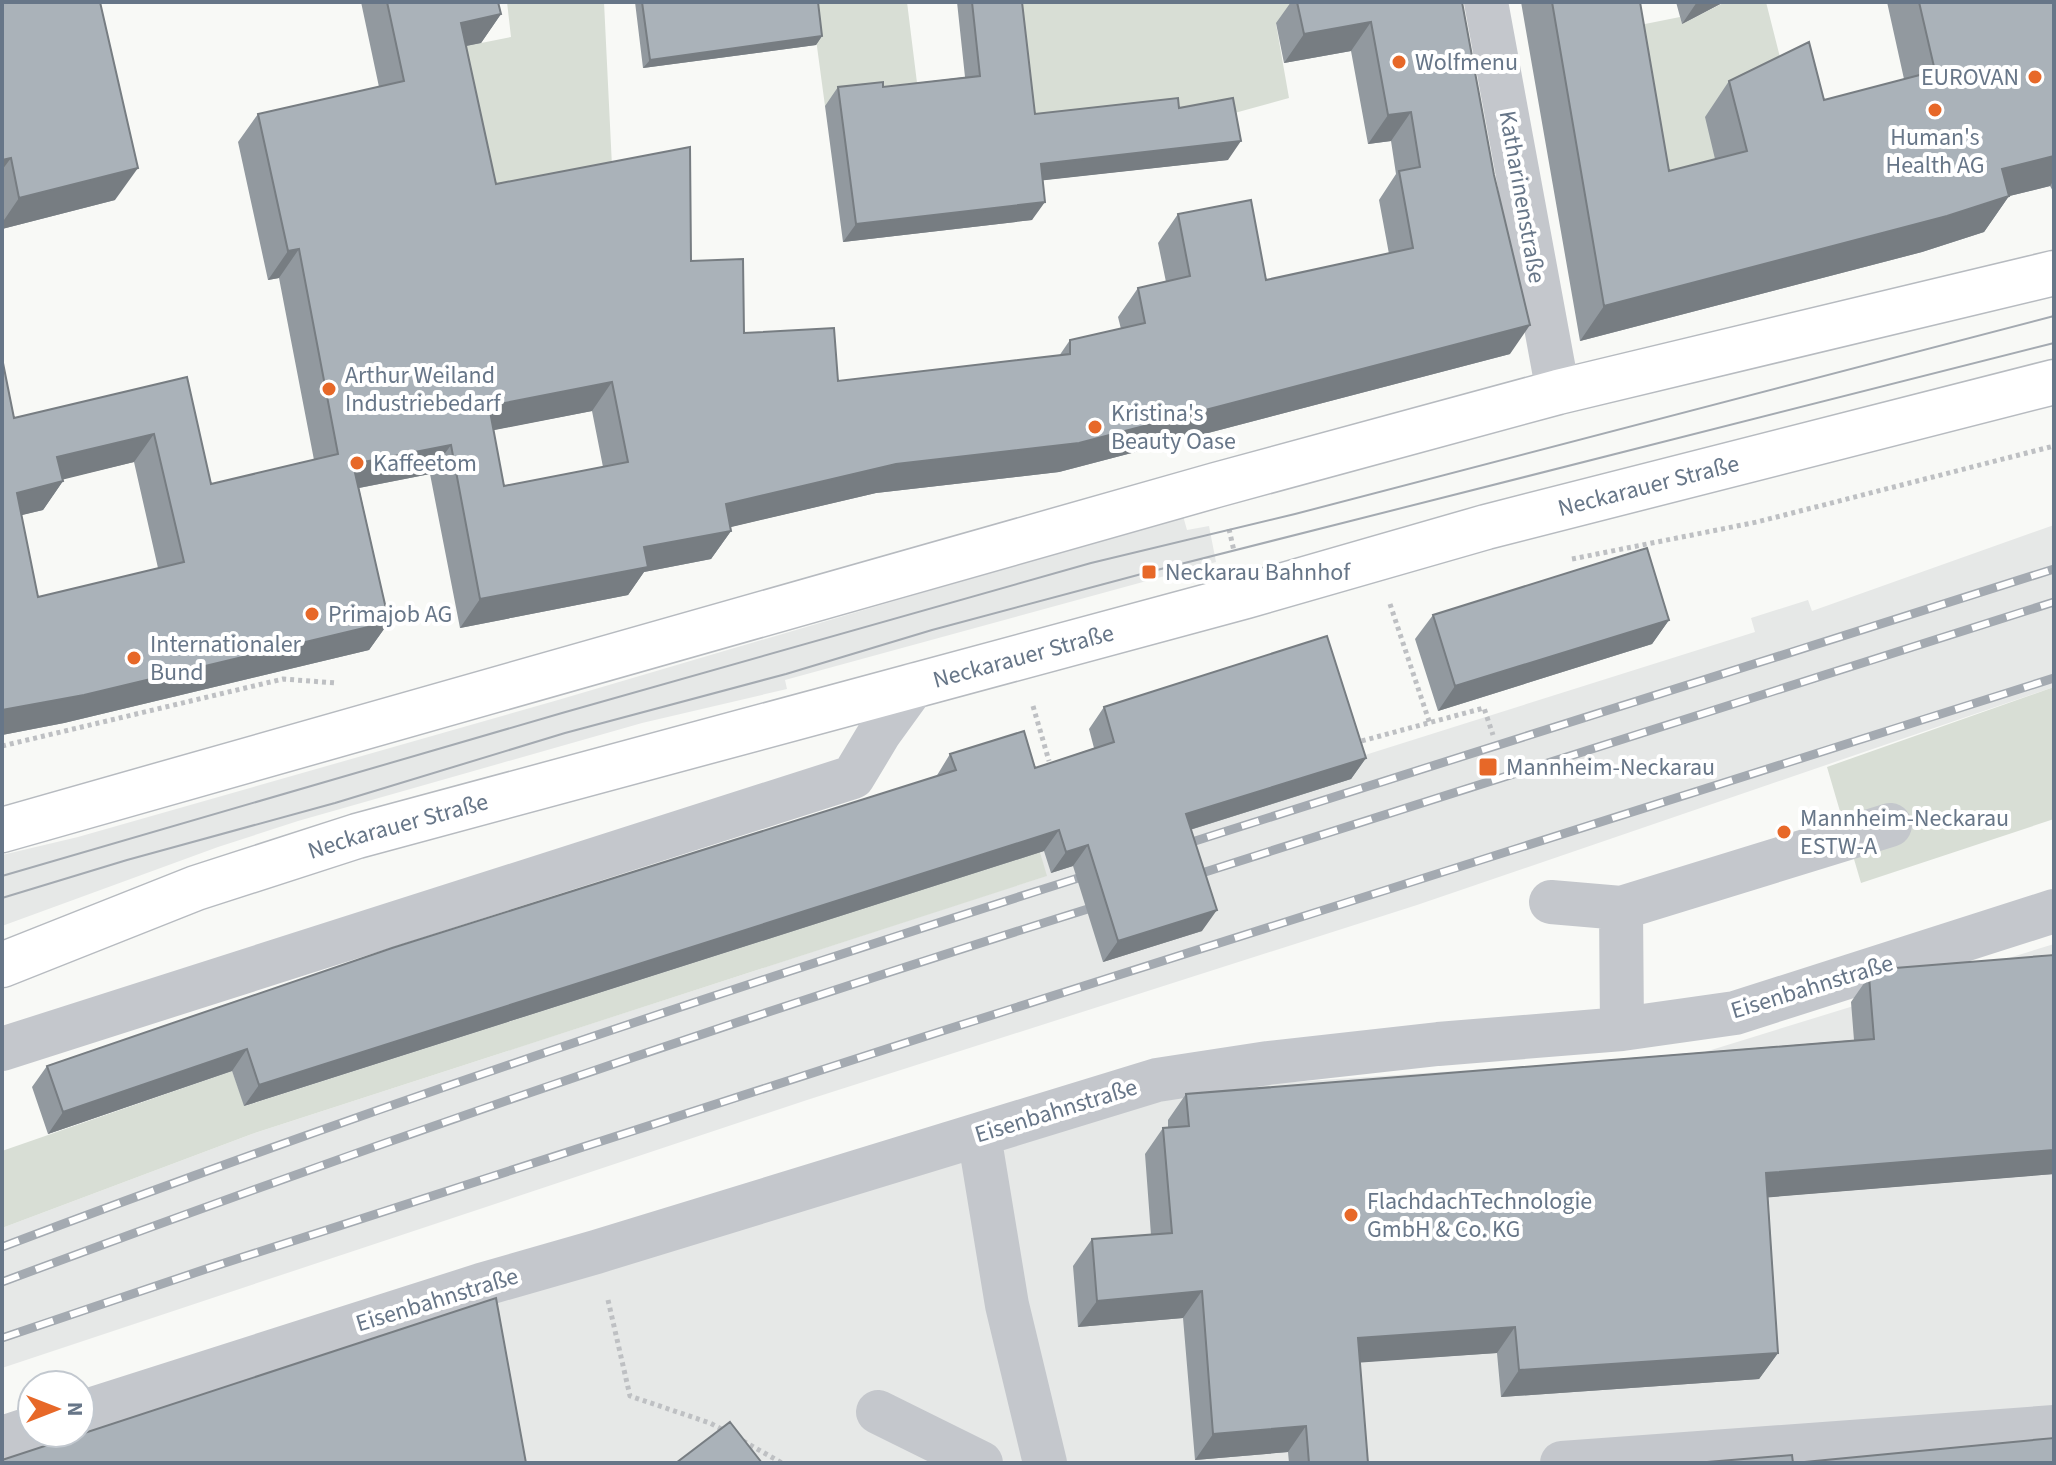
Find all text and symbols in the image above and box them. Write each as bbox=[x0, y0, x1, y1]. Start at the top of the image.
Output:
place label: Wolfmenu bbox=[1415, 45, 1518, 80]
marker: Wolfmenu bbox=[1390, 53, 1408, 71]
place label: EUROVAN bbox=[1921, 60, 2019, 95]
marker: EUROVAN bbox=[2026, 68, 2044, 86]
marker: Human's Health AG bbox=[1926, 101, 1944, 119]
street label: Katharinenstraße bbox=[1490, 108, 1554, 286]
place label: Human's Health AG bbox=[1885, 120, 1985, 183]
place label: Arthur Weiland Industriebedarf bbox=[345, 358, 502, 421]
marker: Arthur Weiland Industriebedarf bbox=[320, 380, 338, 398]
place label: Kristina's Beauty Oase bbox=[1111, 396, 1236, 459]
marker: Kristina's Beauty Oase bbox=[1086, 418, 1104, 436]
place label: Kaffeetom bbox=[373, 446, 477, 481]
street label: Neckarauer Straße bbox=[1554, 446, 1743, 526]
marker: Kaffeetom bbox=[348, 454, 366, 472]
place label: Neckarau Bahnhof bbox=[1165, 555, 1351, 590]
marker: Neckarau Bahnhof bbox=[1140, 563, 1158, 581]
place label: Primajob AG bbox=[328, 597, 452, 632]
marker: Primajob AG bbox=[303, 605, 321, 623]
street label: Neckarauer Straße bbox=[929, 615, 1118, 697]
place label: Internationaler Bund bbox=[150, 627, 302, 690]
marker: Internationaler Bund bbox=[125, 649, 143, 667]
place label: Mannheim-Neckarau bbox=[1506, 750, 1715, 785]
marker: Mannheim-Neckarau bbox=[1477, 756, 1499, 778]
street label: Neckarauer Straße bbox=[303, 784, 492, 868]
place label: Mannheim-Neckarau ESTW-A bbox=[1800, 801, 2009, 864]
marker: Mannheim-Neckarau ESTW-A bbox=[1775, 823, 1793, 841]
street label: Eisenbahnstraße bbox=[1726, 946, 1898, 1028]
street label: Eisenbahnstraße bbox=[970, 1070, 1142, 1152]
place label: FlachdachTechnologie GmbH & Co. KG bbox=[1367, 1184, 1592, 1247]
marker: FlachdachTechnologie GmbH & Co. KG bbox=[1342, 1206, 1360, 1224]
street label: Eisenbahnstraße bbox=[351, 1259, 523, 1341]
north arrow bbox=[16, 1369, 96, 1449]
text: N bbox=[59, 1402, 91, 1416]

